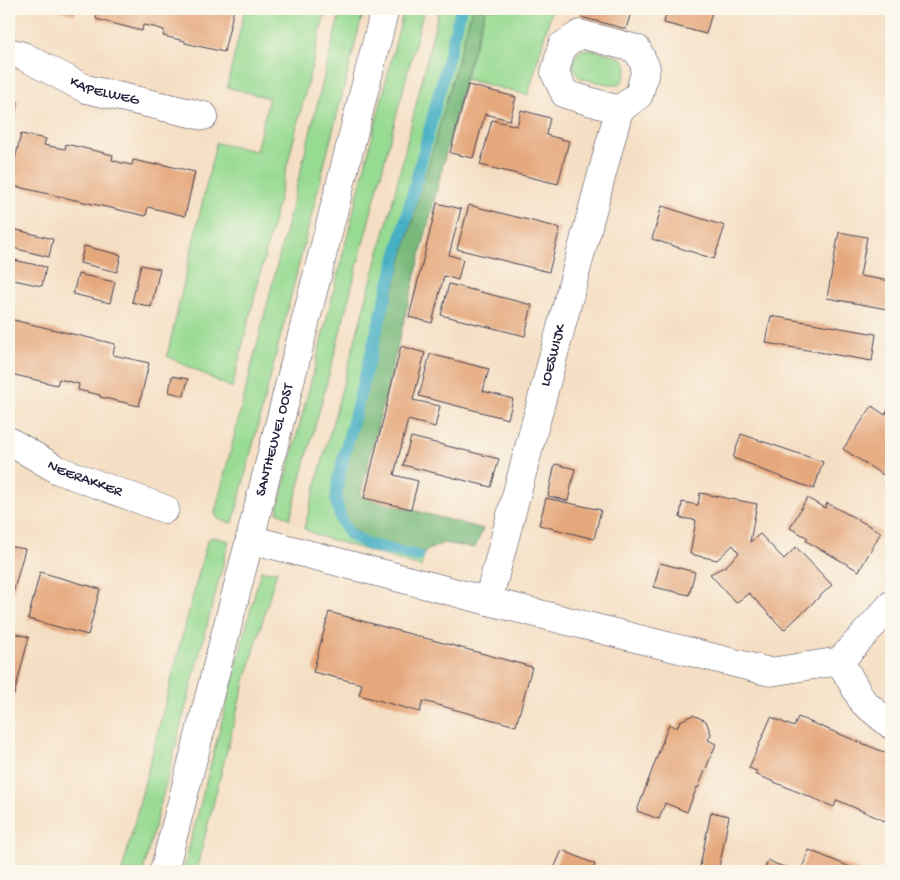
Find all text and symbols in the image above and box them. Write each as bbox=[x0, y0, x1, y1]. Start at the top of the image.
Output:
street label: KAPELWEG bbox=[66, 73, 141, 110]
street label: LOESWIJK bbox=[537, 321, 571, 389]
street label: SANTHEUVEL OOST bbox=[252, 381, 298, 498]
street label: NEERAKKER bbox=[44, 456, 126, 502]

